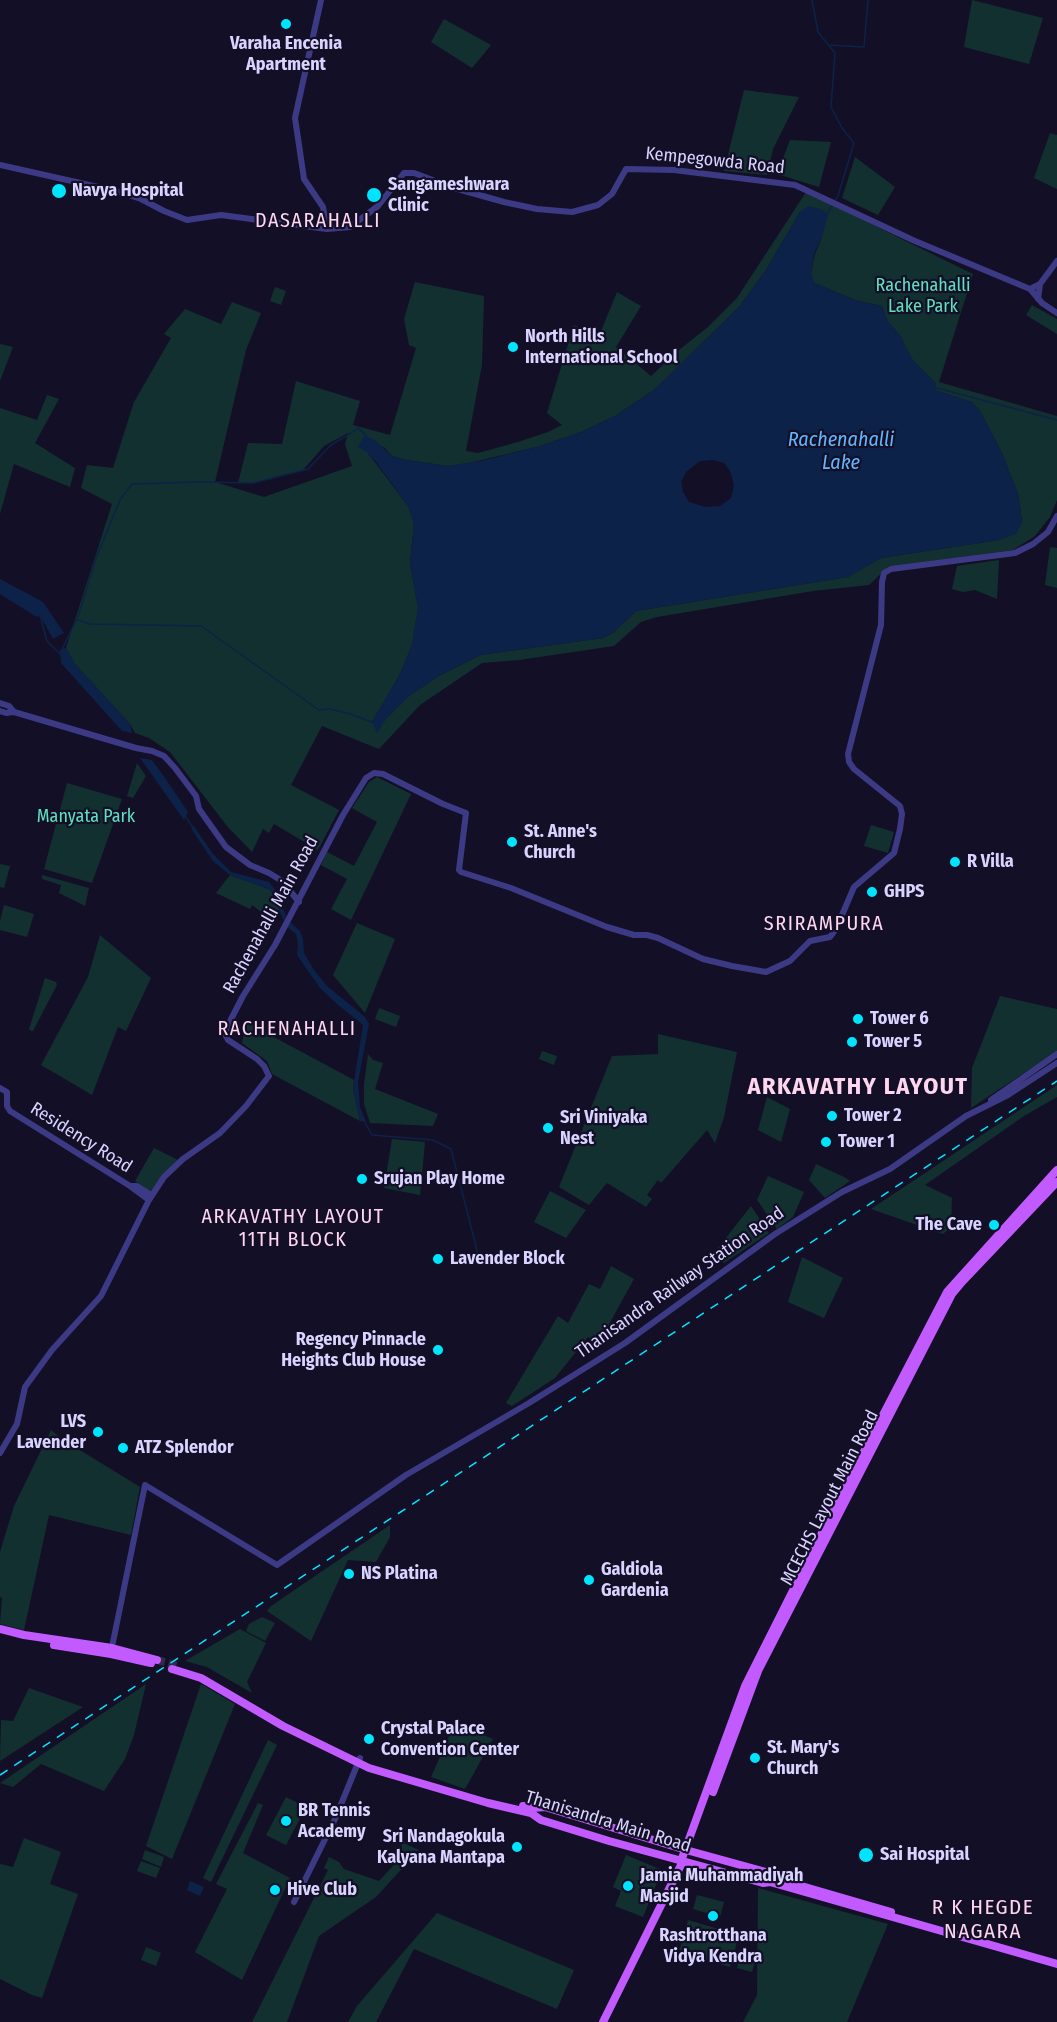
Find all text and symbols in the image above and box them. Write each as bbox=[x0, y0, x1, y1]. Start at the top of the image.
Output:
marker: Varaha Encenia Apartment bbox=[279, 17, 293, 31]
place label: Varaha Encenia Apartment bbox=[230, 33, 342, 76]
street label: Kempegowda Road bbox=[644, 143, 786, 179]
place label: Sangameshwara Clinic bbox=[388, 174, 509, 216]
place label: Navya Hospital bbox=[72, 180, 183, 202]
marker: Navya Hospital bbox=[50, 182, 68, 200]
marker: Sangameshwara Clinic bbox=[365, 186, 383, 204]
district label: DASARAHALLI bbox=[255, 209, 381, 233]
park label: Rachenahalli Lake Park bbox=[875, 275, 971, 318]
place label: North Hills International School bbox=[525, 326, 678, 368]
marker: North Hills International School bbox=[506, 340, 520, 354]
water label: Rachenahalli Lake bbox=[788, 428, 894, 475]
park label: Manyata Park bbox=[37, 806, 135, 828]
place label: St. Anne's Church bbox=[524, 821, 597, 864]
street label: Rachenahalli Main Road bbox=[219, 833, 323, 997]
marker: St. Anne's Church bbox=[505, 835, 519, 849]
place label: R Villa bbox=[967, 851, 1014, 873]
marker: R Villa bbox=[948, 855, 962, 869]
place label: GHPS bbox=[884, 881, 924, 903]
marker: GHPS bbox=[865, 885, 879, 899]
district label: SRIRAMPURA bbox=[764, 912, 884, 936]
place label: Tower 6 bbox=[870, 1008, 929, 1030]
marker: Tower 6 bbox=[851, 1012, 865, 1026]
district label: RACHENAHALLI bbox=[217, 1017, 357, 1041]
place label: Tower 5 bbox=[864, 1031, 922, 1053]
marker: Tower 5 bbox=[845, 1035, 859, 1049]
district label: ARKAVATHY LAYOUT bbox=[747, 1073, 969, 1101]
street label: Residency Road bbox=[26, 1098, 136, 1178]
place label: Tower 2 bbox=[844, 1105, 902, 1127]
place label: Sri Viniyaka Nest bbox=[560, 1107, 648, 1150]
marker: Tower 2 bbox=[825, 1109, 839, 1123]
marker: Sri Viniyaka Nest bbox=[541, 1121, 555, 1135]
place label: Tower 1 bbox=[838, 1131, 895, 1153]
marker: Tower 1 bbox=[819, 1135, 833, 1149]
place label: Srujan Play Home bbox=[374, 1168, 505, 1190]
marker: Srujan Play Home bbox=[355, 1172, 369, 1186]
street label: Thanisandra Railway Station Road bbox=[572, 1203, 788, 1363]
district label: ARKAVATHY LAYOUT 11TH BLOCK bbox=[201, 1205, 385, 1252]
place label: The Cave bbox=[916, 1214, 982, 1236]
marker: The Cave bbox=[987, 1218, 1001, 1232]
place label: Lavender Block bbox=[450, 1248, 565, 1270]
marker: Lavender Block bbox=[431, 1252, 445, 1266]
place label: Regency Pinnacle Heights Club House bbox=[281, 1329, 426, 1372]
marker: Regency Pinnacle Heights Club House bbox=[431, 1343, 445, 1357]
street label: MCECHS Layout Main Road bbox=[776, 1407, 884, 1589]
place label: LVS Lavender bbox=[17, 1411, 86, 1454]
marker: LVS Lavender bbox=[91, 1425, 105, 1439]
place label: ATZ Splendor bbox=[135, 1437, 234, 1459]
marker: ATZ Splendor bbox=[116, 1441, 130, 1455]
place label: Galdiola Gardenia bbox=[601, 1559, 669, 1602]
place label: NS Platina bbox=[361, 1563, 438, 1585]
marker: NS Platina bbox=[342, 1567, 356, 1581]
marker: Galdiola Gardenia bbox=[582, 1573, 596, 1587]
place label: Crystal Palace Convention Center bbox=[381, 1718, 519, 1760]
marker: Crystal Palace Convention Center bbox=[362, 1732, 376, 1746]
place label: St. Mary's Church bbox=[767, 1737, 839, 1780]
marker: St. Mary's Church bbox=[748, 1751, 762, 1765]
street label: Thanisandra Main Road bbox=[523, 1787, 693, 1857]
place label: BR Tennis Academy bbox=[298, 1800, 370, 1842]
marker: BR Tennis Academy bbox=[279, 1814, 293, 1828]
place label: Sri Nandagokula Kalyana Mantapa bbox=[377, 1826, 505, 1868]
marker: Sri Nandagokula Kalyana Mantapa bbox=[510, 1840, 524, 1854]
place label: Sai Hospital bbox=[880, 1844, 969, 1866]
marker: Sai Hospital bbox=[857, 1846, 875, 1864]
place label: Jamia Muhammadiyah Masjid bbox=[640, 1865, 803, 1908]
place label: Hive Club bbox=[287, 1879, 357, 1901]
marker: Jamia Muhammadiyah Masjid bbox=[621, 1879, 635, 1893]
marker: Hive Club bbox=[268, 1883, 282, 1897]
district label: R K HEGDE NAGARA bbox=[932, 1895, 1034, 1945]
marker: Rashtrotthana Vidya Kendra bbox=[706, 1909, 720, 1923]
place label: Rashtrotthana Vidya Kendra bbox=[659, 1925, 767, 1968]

